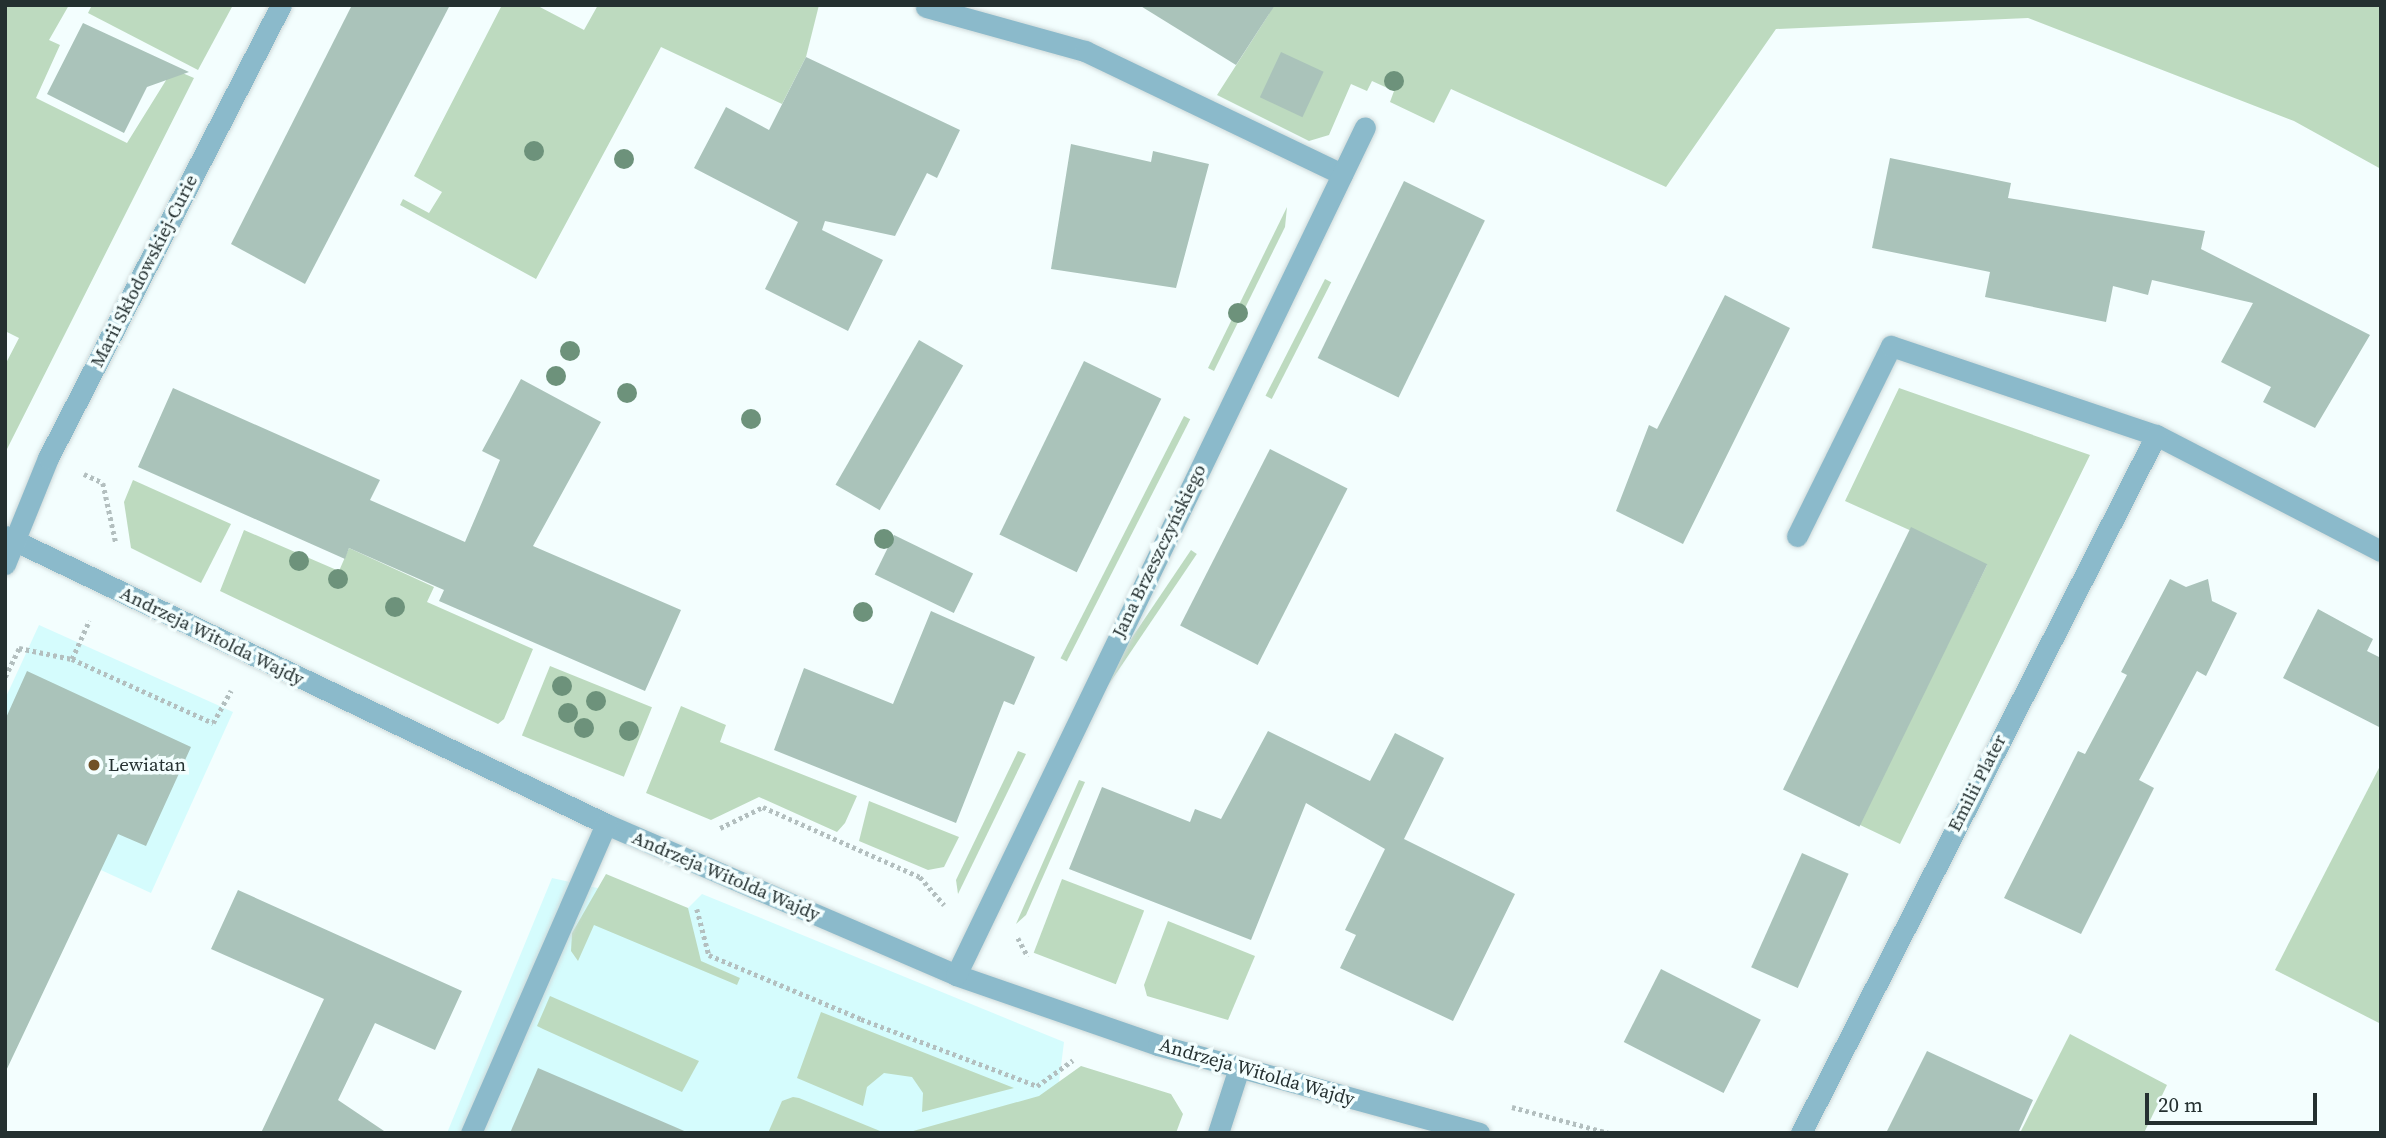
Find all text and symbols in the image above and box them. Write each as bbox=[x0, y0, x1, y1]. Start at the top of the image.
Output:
street label: Marii Skłodowskiej-Curie bbox=[85, 171, 203, 371]
street label: Jana Brzeszczyńskiego bbox=[1107, 461, 1211, 641]
street label: Andrzeja Witolda Wajdy bbox=[116, 581, 308, 691]
street label: Emilii Plater bbox=[1943, 731, 2011, 835]
place label: Lewiatan bbox=[108, 754, 186, 776]
marker: Lewiatan bbox=[86, 757, 102, 773]
street label: Andrzeja Witolda Wajdy bbox=[628, 826, 824, 926]
street label: Andrzeja Witolda Wajdy bbox=[1156, 1033, 1358, 1111]
scale bar bbox=[2148, 1078, 2320, 1122]
text: 20 m bbox=[2158, 1090, 2203, 1119]

